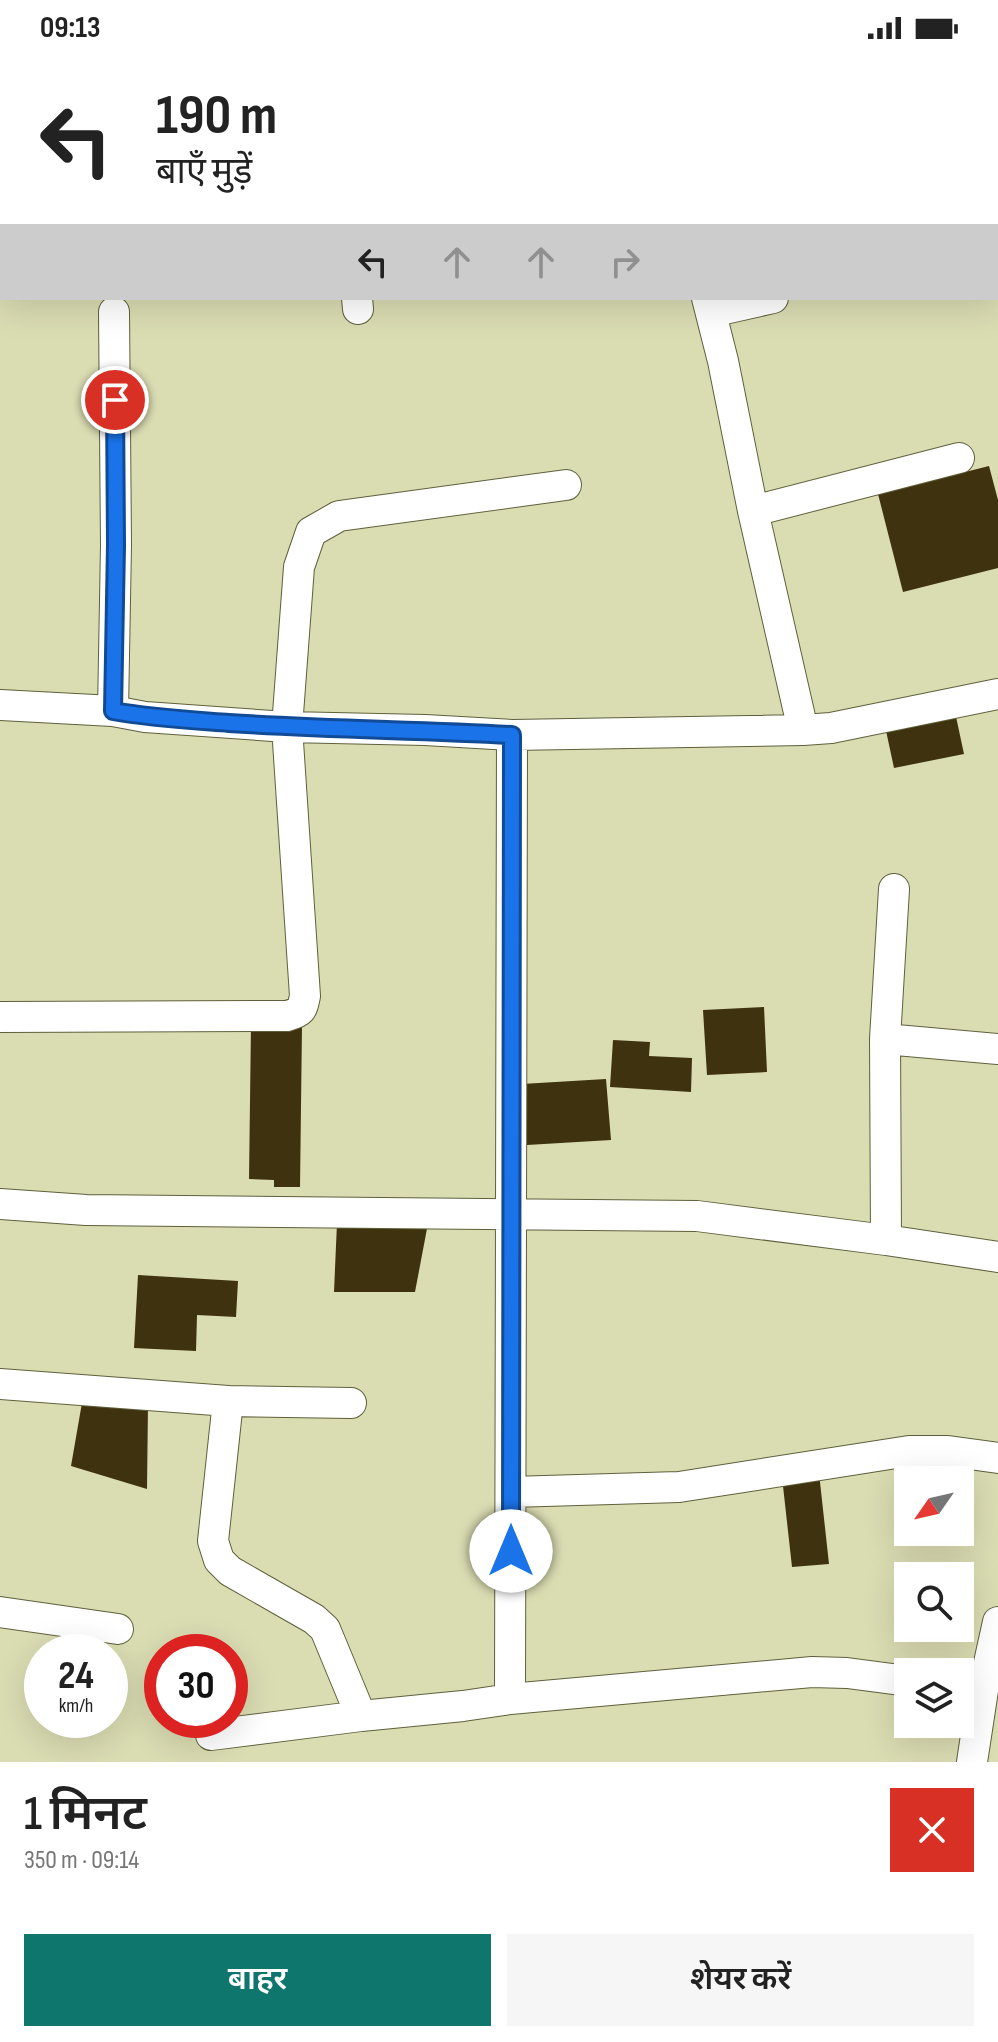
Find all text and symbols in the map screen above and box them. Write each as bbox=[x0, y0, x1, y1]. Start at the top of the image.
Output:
text: 09:13 bbox=[40, 10, 100, 46]
text: 190 m bbox=[156, 83, 277, 150]
icon: left bbox=[24, 88, 128, 192]
text: बाएँ मुड़ें bbox=[156, 151, 252, 194]
icon: left bbox=[351, 240, 395, 284]
icon: ahead bbox=[435, 240, 479, 284]
icon: ahead bbox=[519, 240, 563, 284]
icon: right bbox=[603, 240, 647, 284]
pin bbox=[81, 366, 149, 434]
icon: arrive bbox=[93, 378, 137, 422]
north arrow bbox=[894, 1466, 974, 1546]
map controls bbox=[894, 1466, 974, 1738]
position arrow bbox=[469, 1509, 553, 1593]
button: search bbox=[894, 1562, 974, 1642]
speed limit sign: 30 bbox=[144, 1634, 248, 1738]
text: 24 bbox=[58, 1652, 94, 1700]
button: layers bbox=[894, 1658, 974, 1738]
text: km/h bbox=[59, 1694, 93, 1718]
text: 1 मिनट bbox=[24, 1786, 147, 1843]
button: close bbox=[890, 1788, 974, 1872]
text: 350 m · 09:14 bbox=[24, 1845, 139, 1876]
button: बाहर bbox=[24, 1934, 491, 2026]
button: शेयर करें bbox=[507, 1934, 974, 2026]

